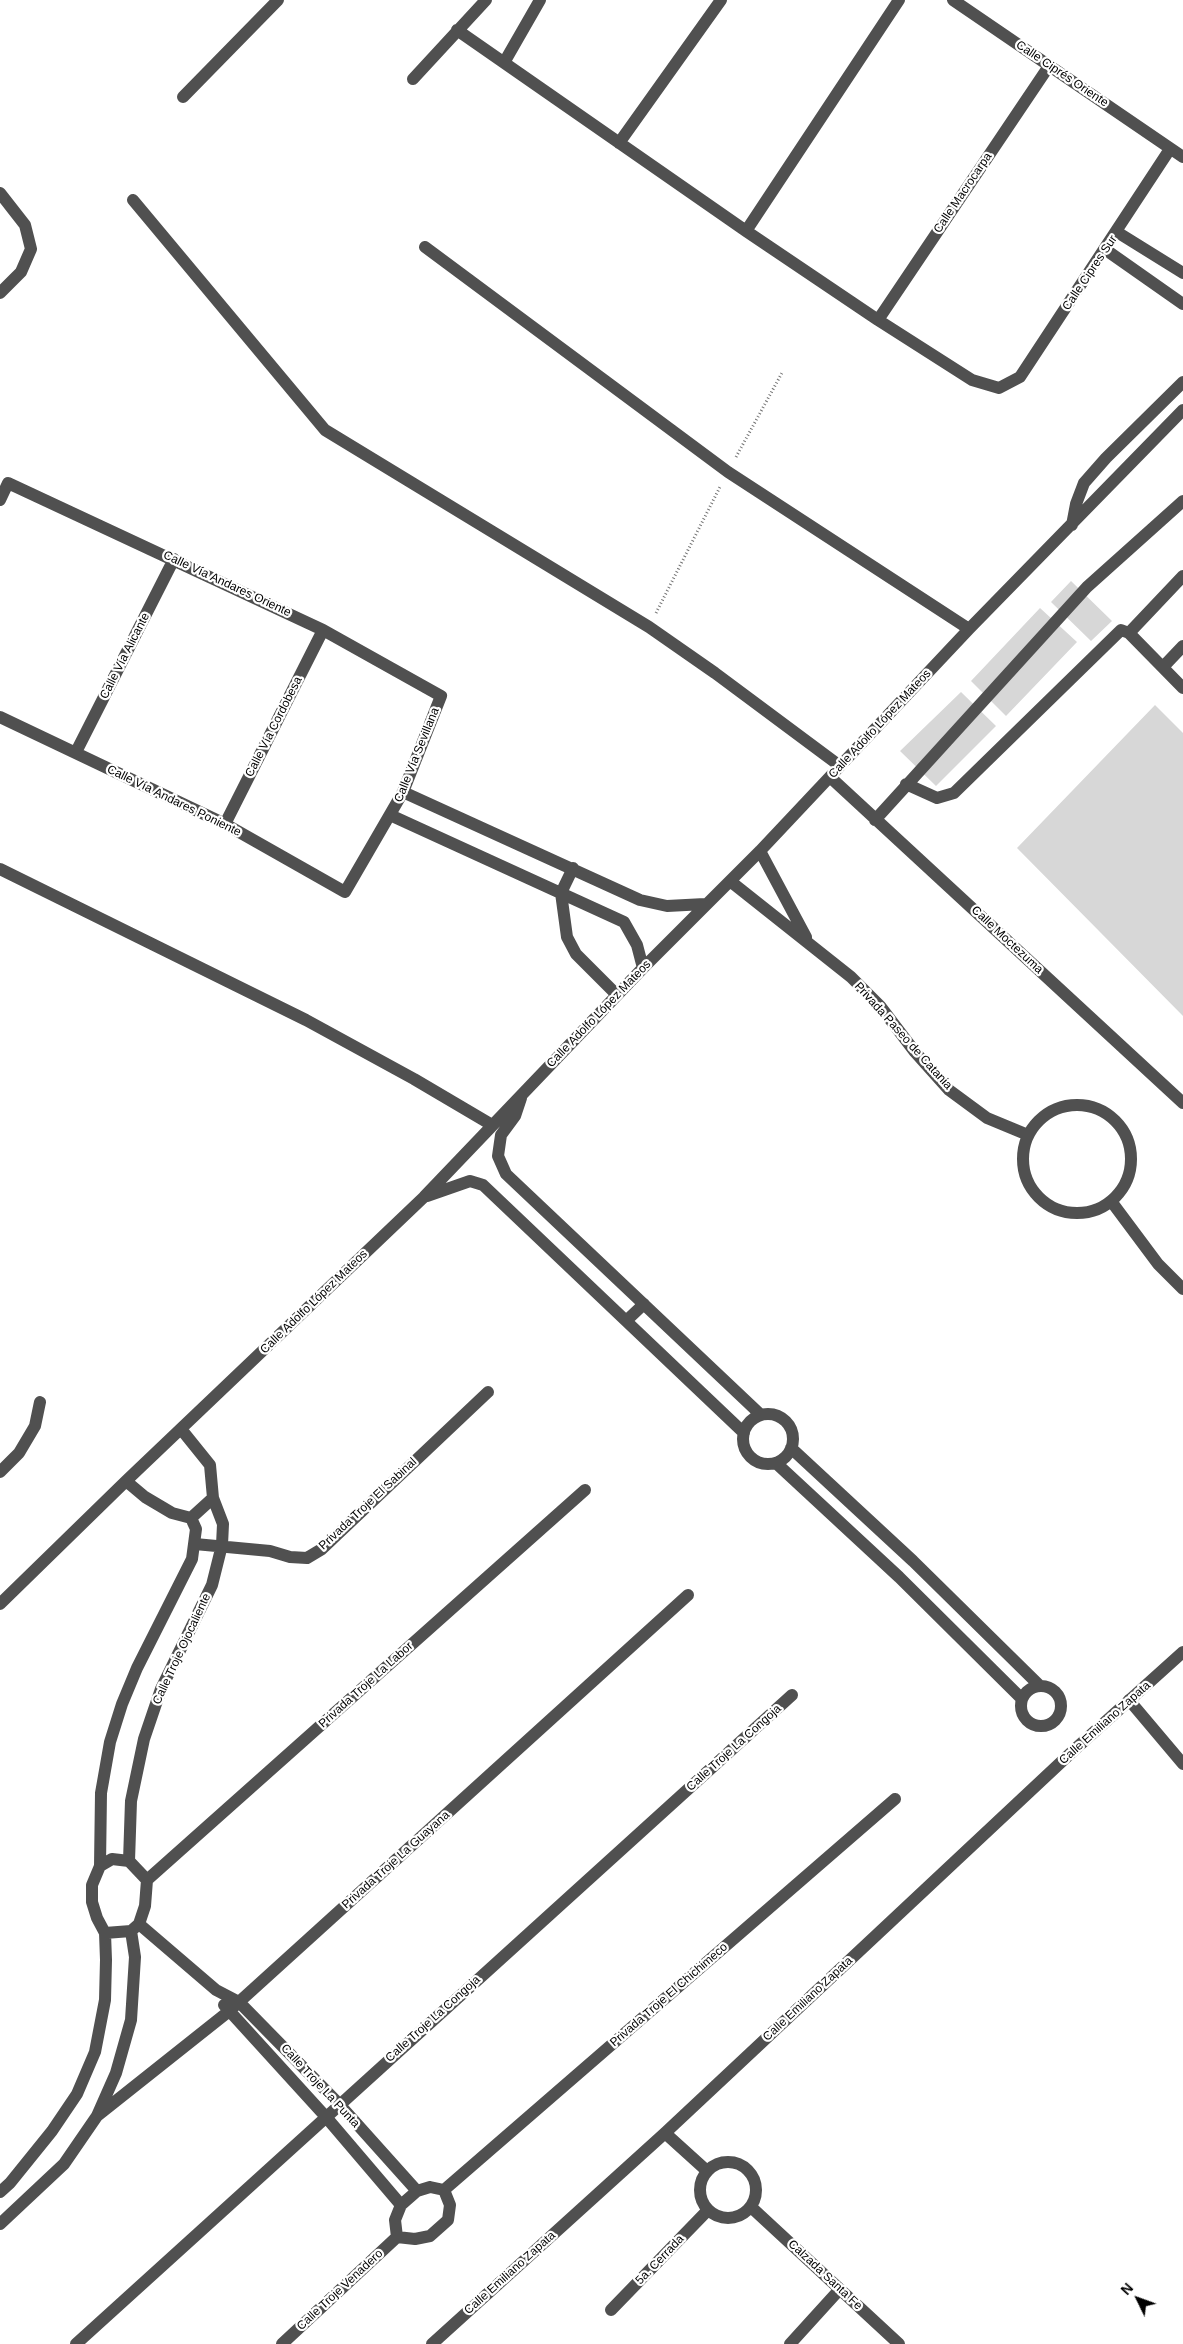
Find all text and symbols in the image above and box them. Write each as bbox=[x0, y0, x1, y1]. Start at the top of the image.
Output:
street label: Calle Ciprés Oriente bbox=[1013, 38, 1111, 110]
street label: Calle Macrocarpa bbox=[931, 150, 995, 236]
street label: Calle Cipres Sur bbox=[1060, 233, 1120, 313]
street label: Calle Vía Andares Oriente bbox=[161, 548, 293, 620]
street label: Calle Vía Alicante bbox=[97, 611, 153, 701]
street label: Calle Adolfo López Mateos bbox=[826, 667, 934, 781]
street label: Calle Vía Cordobesa bbox=[242, 674, 306, 780]
street label: Calle Vía Sevillana bbox=[391, 706, 443, 804]
street label: Calle Vía Andares Poniente bbox=[105, 762, 243, 840]
street label: Calle Moctezuma bbox=[968, 903, 1046, 977]
street label: Calle Adolfo López Mateos bbox=[544, 957, 654, 1071]
street label: Privada Paseo de Catania bbox=[851, 979, 955, 1093]
street label: Calle Adolfo López Mateos bbox=[257, 1247, 371, 1357]
street label: Privada Troje El Sabinal bbox=[316, 1455, 420, 1553]
street label: Calle Troje Ojocaliente bbox=[150, 1591, 214, 1707]
street label: Privada Troje La Labor bbox=[316, 1639, 416, 1731]
street label: Calle Emiliano Zapata bbox=[1057, 1678, 1153, 1768]
street label: Calle Troje La Congoja bbox=[684, 1702, 784, 1794]
street label: Privada Troje La Guayana bbox=[339, 1808, 453, 1912]
street label: Privada Troje El Chichimeco bbox=[607, 1940, 731, 2050]
street label: Calle Emiliano Zapata bbox=[760, 1954, 856, 2044]
street label: Calle Troje La Congoja bbox=[383, 1973, 483, 2065]
street label: Calle Troje La Punta bbox=[278, 2041, 362, 2131]
street label: Calle Emiliano Zapata bbox=[462, 2228, 558, 2318]
street label: 5a. Cerrada bbox=[633, 2232, 687, 2288]
street label: Calzada Santa Fe bbox=[785, 2237, 865, 2313]
street label: Calle Troje Venadero bbox=[294, 2246, 386, 2334]
north arrow bbox=[1113, 2274, 1163, 2324]
text: N bbox=[1118, 2280, 1136, 2298]

